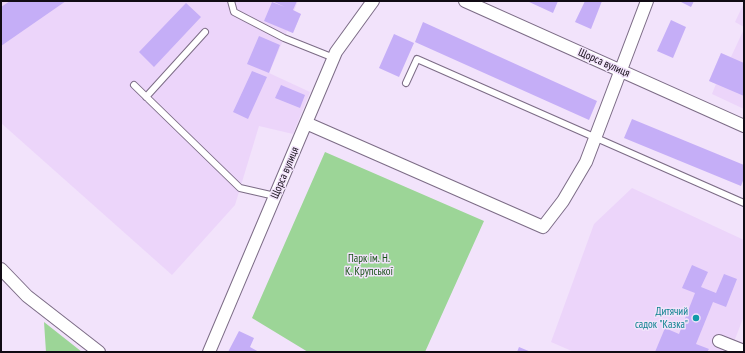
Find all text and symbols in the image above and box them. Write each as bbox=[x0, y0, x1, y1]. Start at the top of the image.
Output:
street label: Щорса вулиця bbox=[576, 46, 632, 80]
street label: Щорса вулиця bbox=[268, 145, 302, 201]
park label: Парк ім. Н. К. Крупської bbox=[345, 252, 393, 278]
place label: Дитячий садок "Казка" bbox=[635, 305, 688, 331]
marker: Дитячий садок "Казка" bbox=[691, 313, 701, 323]

